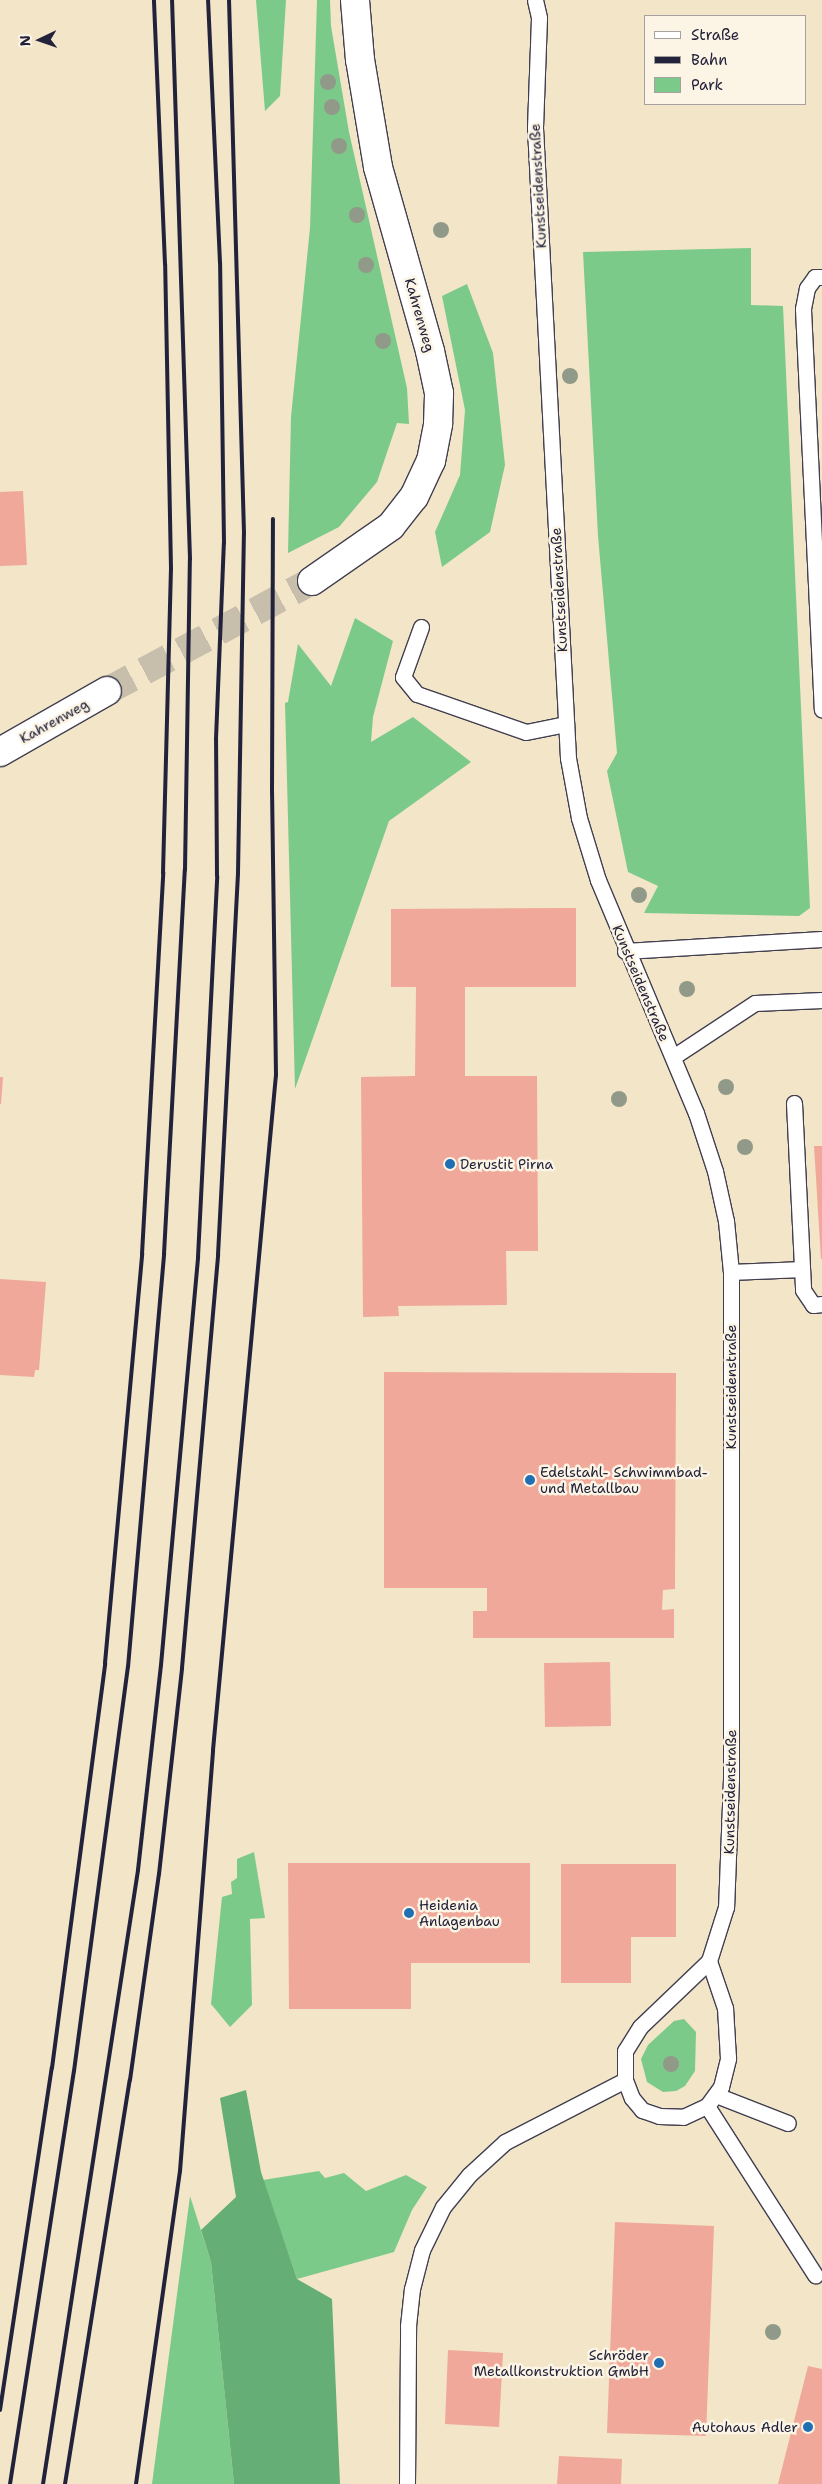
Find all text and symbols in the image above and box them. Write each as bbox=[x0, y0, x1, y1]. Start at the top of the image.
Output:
north arrow bbox=[15, 15, 65, 65]
legend bbox=[644, 15, 807, 105]
text: Straße bbox=[691, 25, 739, 45]
text: N bbox=[16, 35, 34, 47]
text: Bahn bbox=[691, 50, 727, 70]
text: Park bbox=[691, 75, 723, 95]
street label: Kunstseidenstraße bbox=[526, 123, 550, 249]
street label: Kahrenweg bbox=[401, 276, 439, 354]
street label: Kunstseidenstraße bbox=[547, 527, 571, 653]
street label: Kahrenweg bbox=[17, 695, 91, 747]
street label: Kunstseidenstraße bbox=[609, 922, 673, 1044]
place label: Derustit Pirna bbox=[460, 1156, 553, 1172]
marker: Derustit Pirna bbox=[444, 1158, 456, 1170]
street label: Kunstseidenstraße bbox=[723, 1325, 739, 1449]
place label: Edelstahl- Schwimmbad- und Metallbau bbox=[540, 1464, 708, 1496]
marker: Edelstahl- Schwimmbad- und Metallbau bbox=[524, 1474, 536, 1486]
street label: Kunstseidenstraße bbox=[721, 1729, 739, 1855]
place label: Heidenia Anlagenbau bbox=[419, 1897, 500, 1930]
marker: Heidenia Anlagenbau bbox=[403, 1907, 415, 1919]
place label: Schröder Metallkonstruktion GmbH bbox=[474, 2347, 649, 2380]
marker: Schröder Metallkonstruktion GmbH bbox=[653, 2357, 665, 2369]
place label: Autohaus Adler bbox=[692, 2419, 798, 2435]
marker: Autohaus Adler bbox=[802, 2421, 814, 2433]

